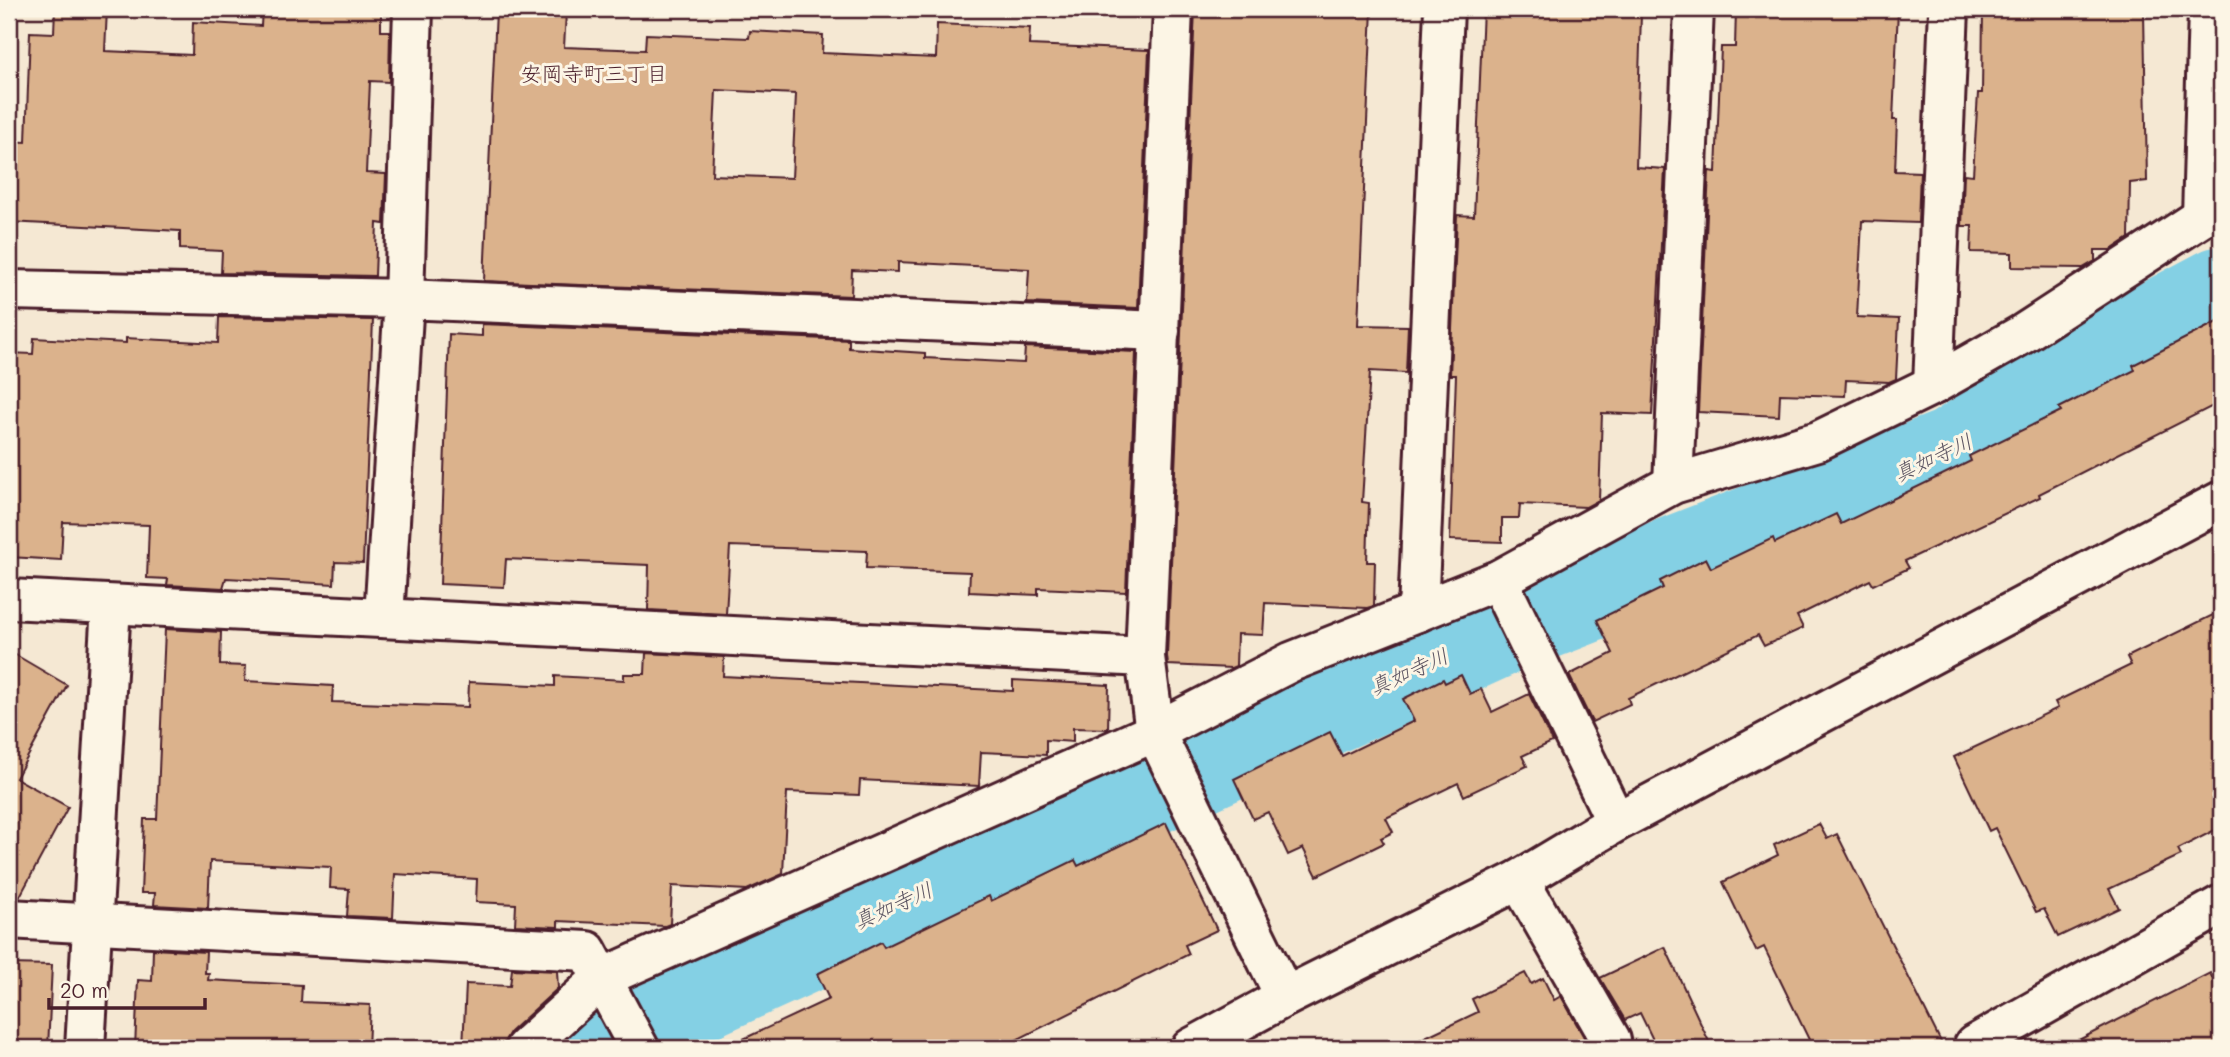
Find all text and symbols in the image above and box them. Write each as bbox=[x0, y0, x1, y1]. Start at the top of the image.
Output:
district label: 安岡寺町三丁目 bbox=[521, 59, 668, 86]
water label: 真如寺川 bbox=[1889, 427, 1976, 487]
water label: 真如寺川 bbox=[1365, 641, 1452, 700]
water label: 真如寺川 bbox=[849, 875, 936, 934]
scale bar bbox=[49, 966, 205, 1010]
text: 20 m bbox=[60, 976, 108, 1003]

